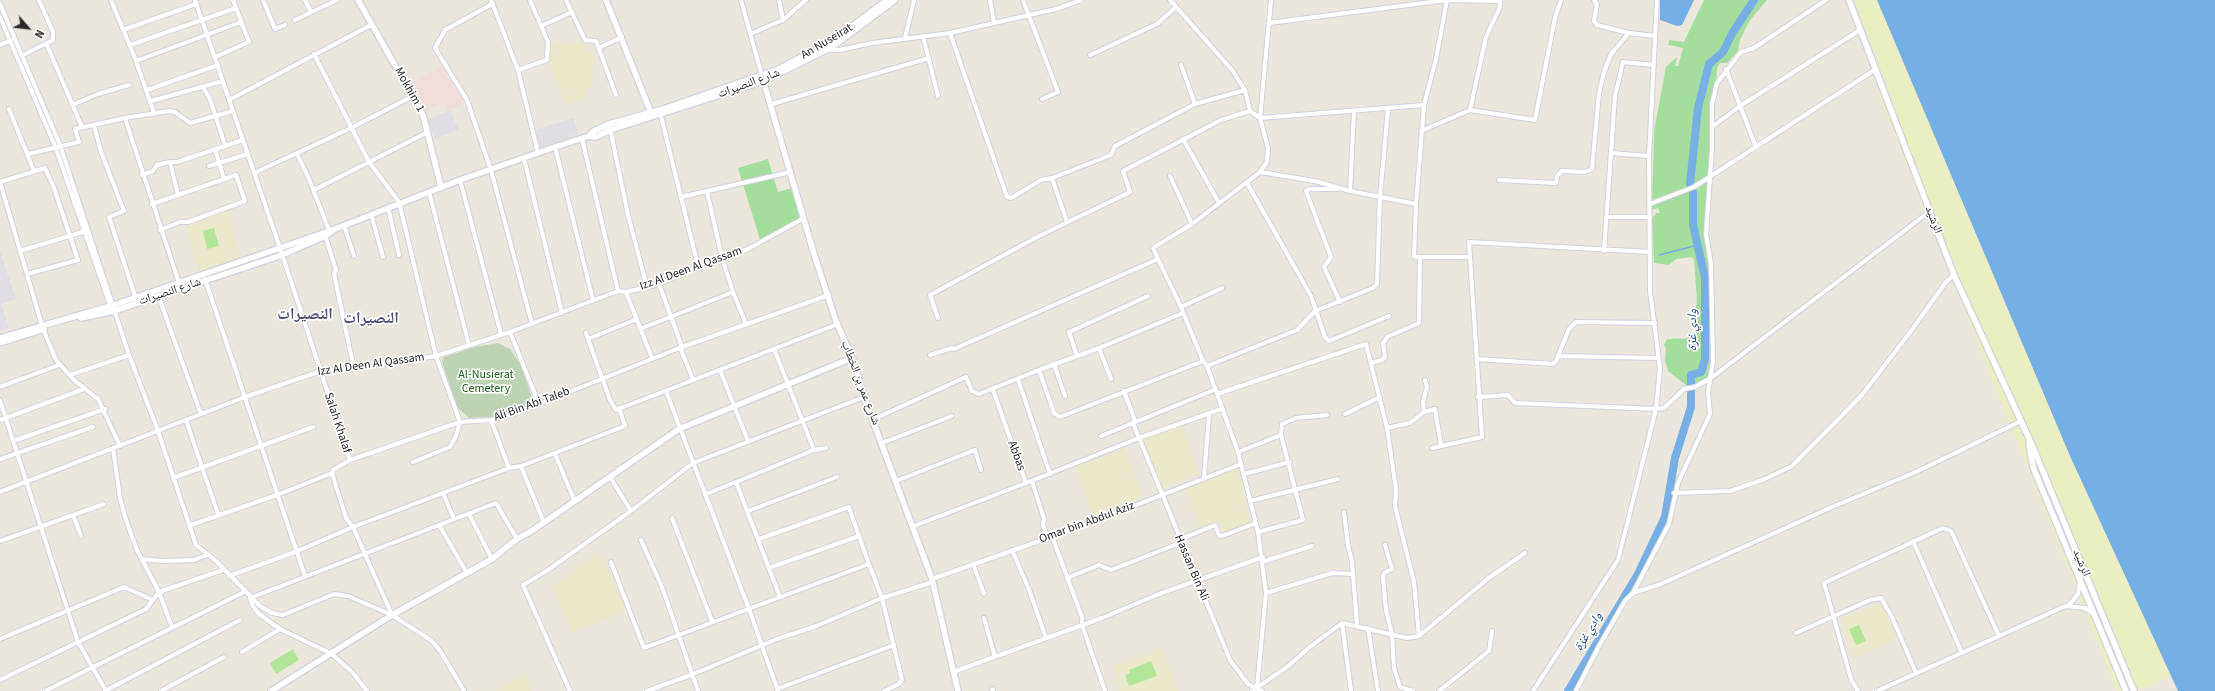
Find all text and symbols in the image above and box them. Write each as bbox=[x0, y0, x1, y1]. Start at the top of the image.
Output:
north arrow bbox=[8, 8, 48, 48]
street label: An Nuseirat bbox=[799, 21, 855, 63]
text: N bbox=[31, 27, 47, 41]
street label: Mokhim 1 bbox=[391, 65, 427, 115]
street label: شارع النصيرات bbox=[716, 66, 782, 102]
street label: الرشيد bbox=[1921, 204, 1945, 236]
street label: Izz Al Deen Al Qassam bbox=[638, 244, 744, 294]
street label: شارع النصيرات bbox=[137, 275, 203, 309]
district label: النصيرات bbox=[277, 305, 333, 325]
district label: النصيرات bbox=[343, 309, 399, 329]
water label: وادي غزة bbox=[1685, 309, 1701, 351]
street label: شارع عمر بن الخطاب bbox=[837, 339, 883, 427]
street label: Izz Al Deen Al Qassam bbox=[317, 350, 425, 380]
park label: Al-Nusierat Cemetery bbox=[458, 368, 514, 396]
street label: Ali Bin Abi Taleb bbox=[492, 385, 572, 425]
street label: Salah Khalaf bbox=[320, 391, 354, 455]
street label: Abbas bbox=[1004, 439, 1028, 473]
street label: Omar bin Abdul Aziz bbox=[1037, 499, 1137, 547]
street label: Hassan Bin Ali bbox=[1171, 533, 1211, 603]
street label: الرشيد bbox=[2069, 547, 2093, 579]
water label: وادي غزة bbox=[1571, 610, 1607, 654]

